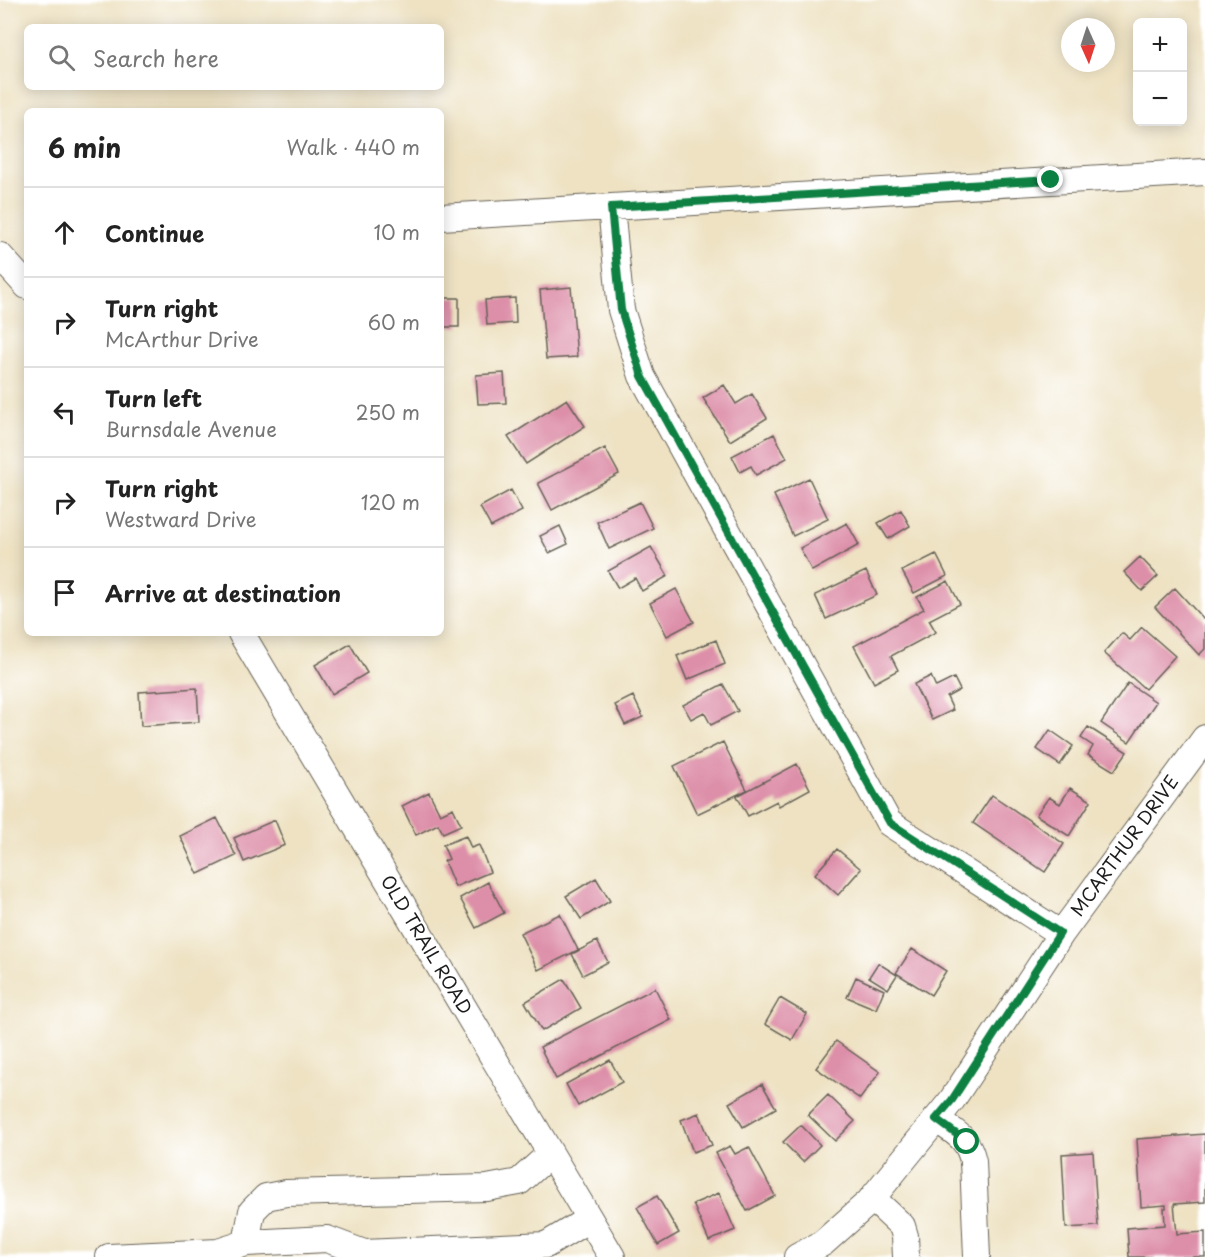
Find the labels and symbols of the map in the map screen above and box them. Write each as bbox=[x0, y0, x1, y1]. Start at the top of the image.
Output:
north arrow bbox=[1061, 18, 1115, 72]
route end bbox=[1037, 166, 1063, 192]
street label: MCARTHUR DRIVE bbox=[1063, 769, 1184, 921]
street label: OLD TRAIL ROAD bbox=[375, 869, 480, 1019]
route start bbox=[953, 1128, 979, 1154]

